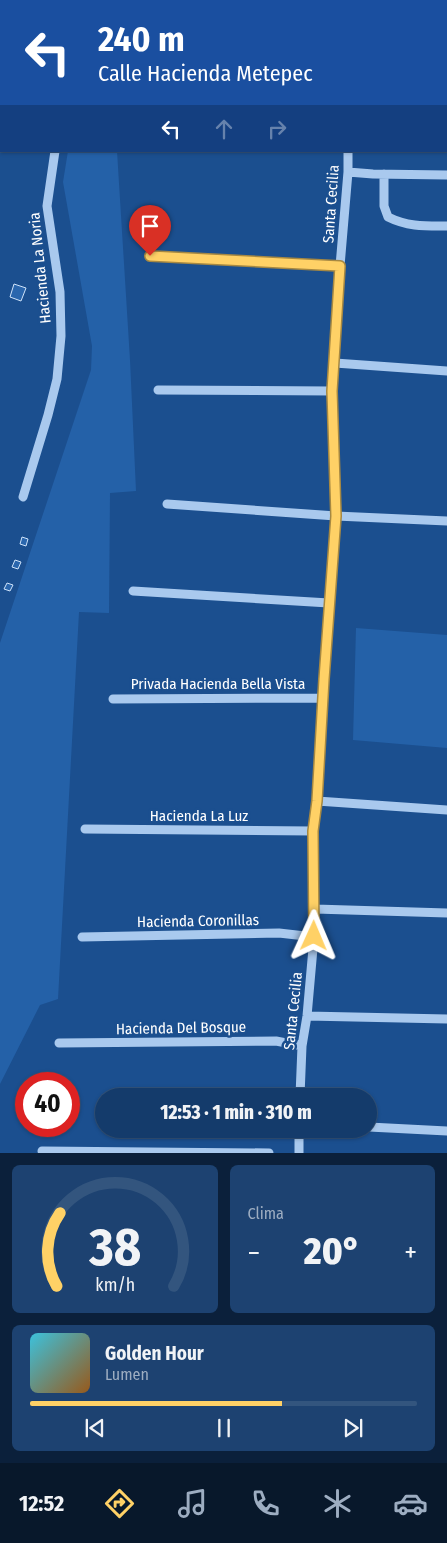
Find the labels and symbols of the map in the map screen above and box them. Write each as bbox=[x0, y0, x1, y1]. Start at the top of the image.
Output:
street label: Santa Cecilia bbox=[319, 164, 343, 244]
pin bbox=[129, 205, 171, 256]
street label: Hacienda La Noria bbox=[25, 212, 55, 324]
street label: Privada Hacienda Bella Vista bbox=[131, 675, 305, 693]
street label: Hacienda La Luz bbox=[150, 807, 248, 825]
position arrow bbox=[287, 909, 339, 961]
street label: Hacienda Coronillas bbox=[137, 911, 259, 931]
street label: Santa Cecilia bbox=[280, 971, 306, 1051]
street label: Hacienda Del Bosque bbox=[116, 1018, 246, 1038]
speed limit sign: 40 bbox=[15, 1072, 80, 1137]

